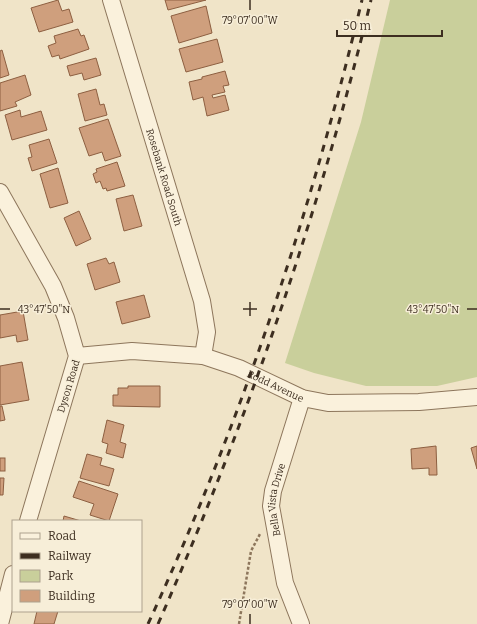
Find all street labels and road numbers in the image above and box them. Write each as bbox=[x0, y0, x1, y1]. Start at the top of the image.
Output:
street label: Rosebank Road South bbox=[143, 127, 184, 228]
street label: Dyson Road bbox=[55, 358, 83, 414]
street label: Rodd Avenue bbox=[245, 368, 305, 405]
street label: Bella Vista Drive bbox=[266, 462, 288, 537]

